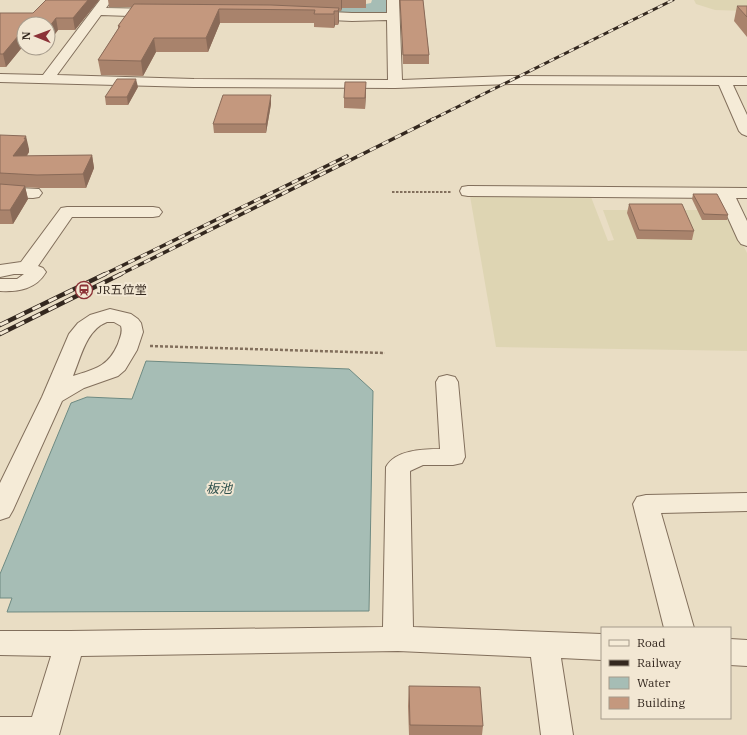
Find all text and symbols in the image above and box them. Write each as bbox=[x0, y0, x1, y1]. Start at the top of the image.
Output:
north arrow bbox=[16, 16, 56, 56]
text: N bbox=[19, 31, 33, 40]
station icon: JR五位堂 bbox=[74, 280, 94, 300]
place label: JR五位堂 bbox=[97, 282, 147, 297]
water label: 板池 bbox=[206, 480, 234, 497]
legend bbox=[601, 627, 731, 719]
text: Road bbox=[637, 635, 666, 650]
text: Railway bbox=[637, 655, 682, 670]
text: Water bbox=[637, 675, 671, 690]
text: Building bbox=[637, 695, 685, 710]

